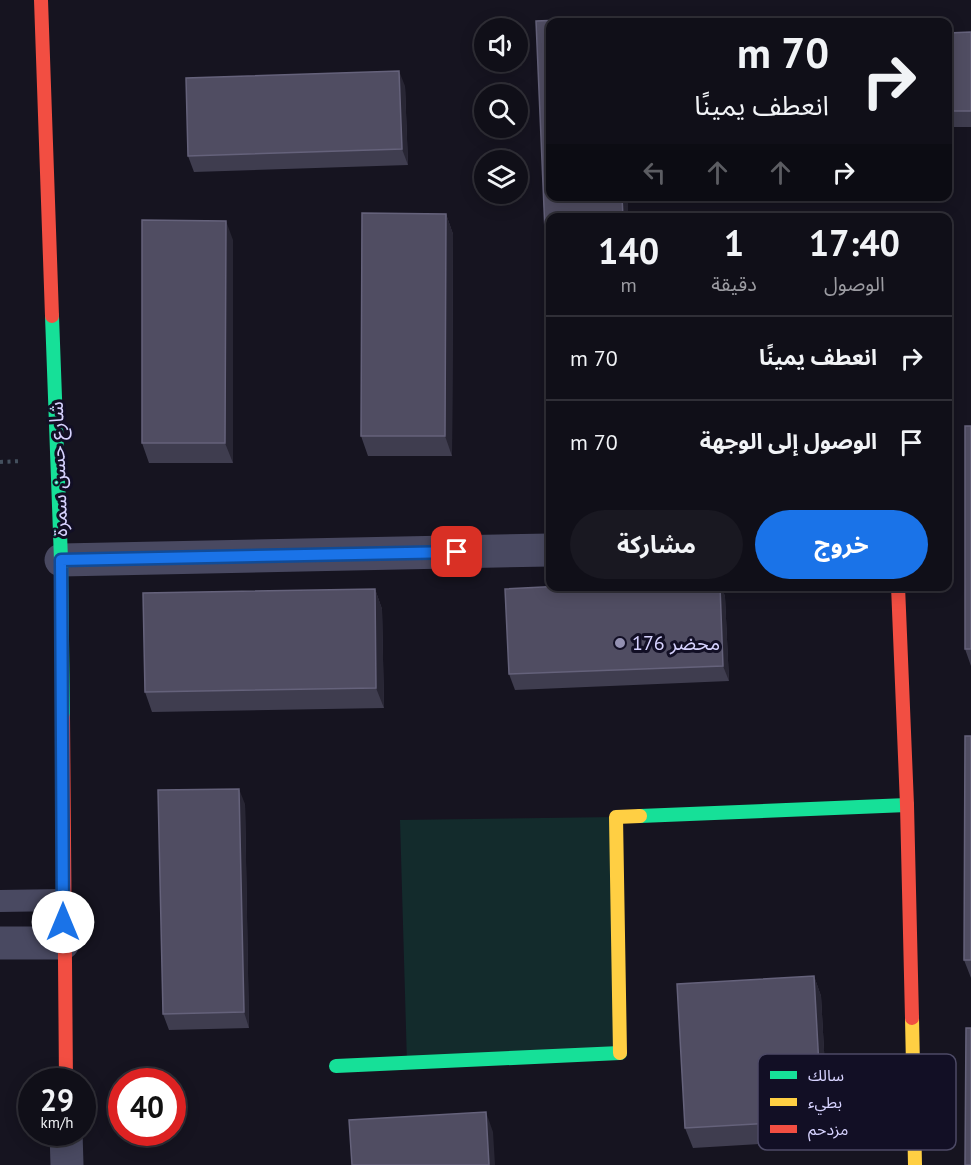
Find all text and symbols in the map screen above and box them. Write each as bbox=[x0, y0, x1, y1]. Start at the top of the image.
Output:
map controls bbox=[474, 18, 528, 204]
button: sound bbox=[474, 18, 528, 72]
text: 70 m bbox=[737, 25, 829, 80]
icon: right bbox=[850, 42, 928, 120]
button: search bbox=[474, 84, 528, 138]
text: انعطف يمينًا bbox=[694, 88, 829, 122]
button: layers bbox=[474, 150, 528, 204]
icon: left bbox=[638, 156, 671, 189]
icon: ahead bbox=[701, 156, 734, 189]
icon: ahead bbox=[764, 156, 797, 189]
icon: right bbox=[827, 156, 860, 189]
text: 1 bbox=[724, 219, 744, 266]
text: 17:40 bbox=[809, 219, 900, 266]
text: 140 bbox=[598, 227, 659, 274]
text: دقيقة bbox=[711, 271, 757, 297]
text: الوصول bbox=[824, 271, 885, 297]
text: m bbox=[620, 272, 637, 298]
icon: right bbox=[895, 342, 928, 375]
text: انعطف يمينًا bbox=[759, 343, 877, 371]
text: 70 m bbox=[570, 344, 618, 372]
street label: شارع حسن سمرة bbox=[43, 401, 75, 537]
icon: arrive bbox=[895, 426, 928, 459]
text: الوصول إلى الوجهة bbox=[700, 427, 877, 455]
text: 70 m bbox=[570, 428, 618, 456]
button: مشاركة bbox=[570, 510, 743, 579]
button: خروج bbox=[755, 510, 928, 579]
pin bbox=[431, 526, 482, 577]
icon: arrive bbox=[440, 535, 473, 568]
place label: محضر 176 bbox=[632, 630, 720, 656]
marker: محضر 176 bbox=[613, 636, 627, 650]
position arrow bbox=[31, 890, 95, 954]
legend bbox=[758, 1054, 956, 1150]
text: سالك bbox=[808, 1065, 844, 1085]
speed limit sign: 40 bbox=[108, 1068, 186, 1146]
text: 29 bbox=[40, 1080, 74, 1119]
text: بطيء bbox=[808, 1092, 842, 1115]
text: km/h bbox=[41, 1113, 73, 1132]
text: مزدحم bbox=[808, 1119, 848, 1142]

